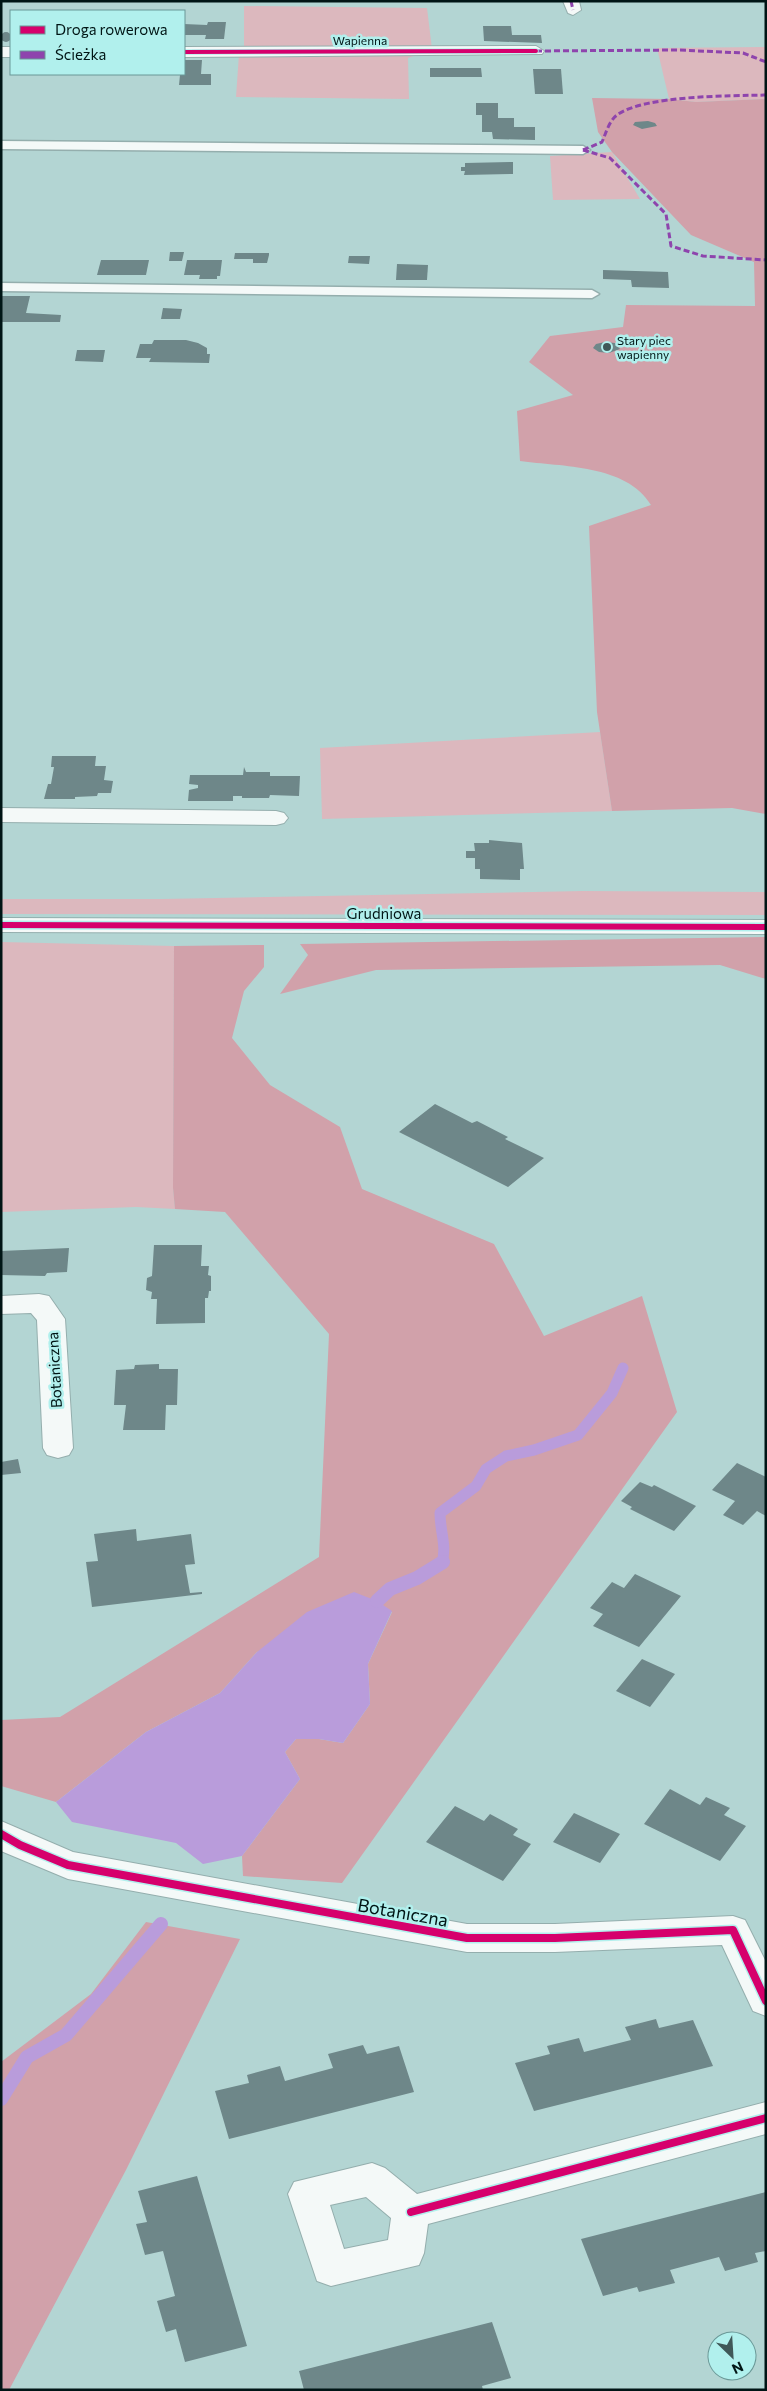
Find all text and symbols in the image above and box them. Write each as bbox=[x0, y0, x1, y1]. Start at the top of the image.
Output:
legend bbox=[10, 10, 185, 75]
text: Droga rowerowa bbox=[55, 20, 168, 38]
street label: Wapienna bbox=[333, 33, 387, 47]
text: Ścieżka bbox=[55, 44, 106, 63]
place label: Stary piec wapienny bbox=[617, 333, 671, 361]
marker: Stary piec wapienny bbox=[601, 341, 613, 353]
street label: Grudniowa bbox=[347, 904, 421, 922]
street label: Botaniczna bbox=[43, 1331, 65, 1409]
street label: Botaniczna bbox=[356, 1893, 450, 1931]
north arrow bbox=[707, 2331, 757, 2381]
text: N bbox=[729, 2358, 746, 2378]

